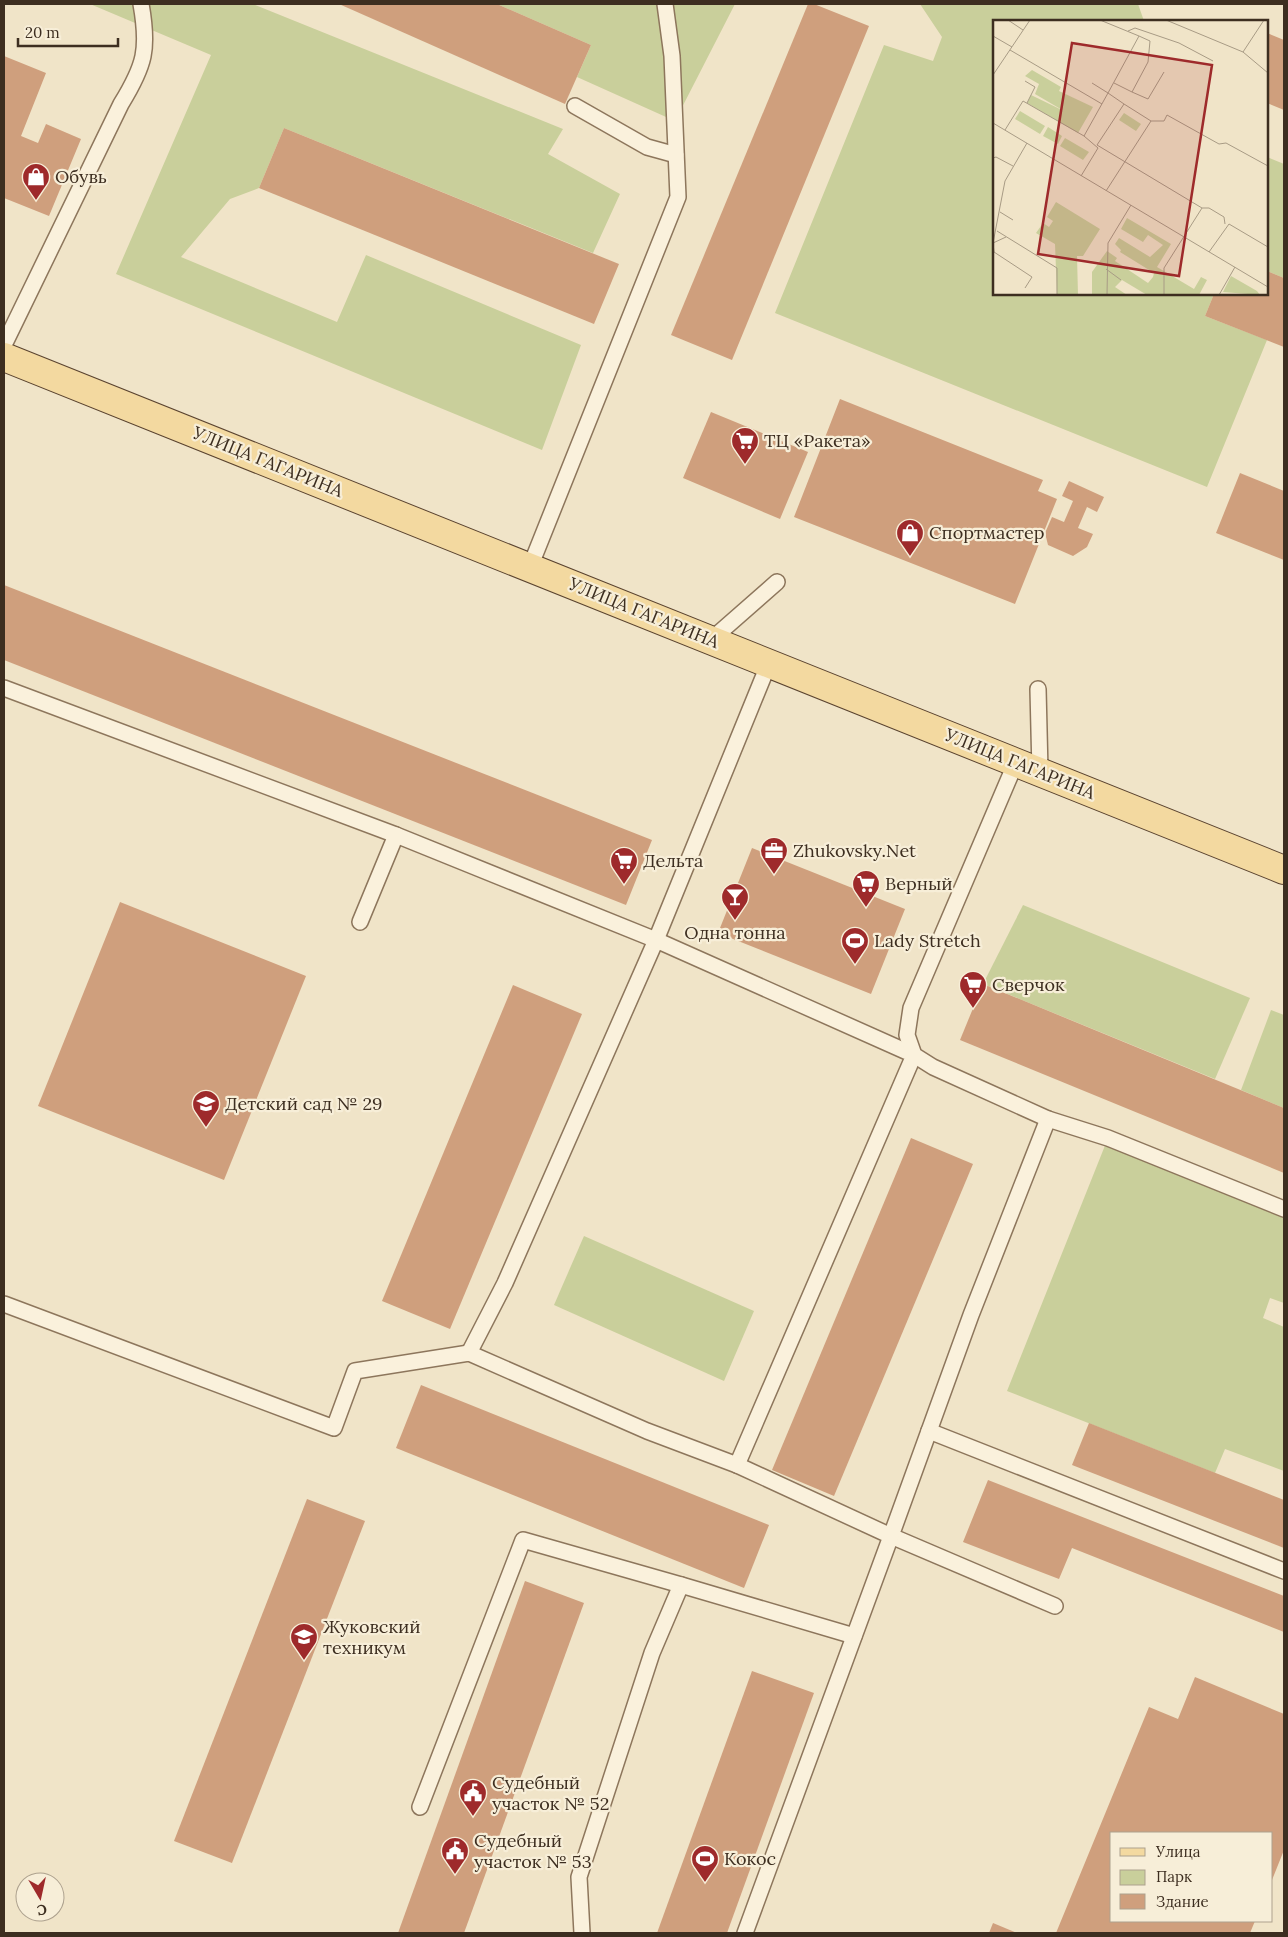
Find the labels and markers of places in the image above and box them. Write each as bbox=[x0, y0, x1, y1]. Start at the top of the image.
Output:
shop icon: Обувь bbox=[21, 162, 51, 201]
place label: Обувь bbox=[55, 165, 107, 188]
supermarket icon: ТЦ «Ракета» bbox=[730, 426, 760, 465]
place label: ТЦ «Ракета» bbox=[764, 429, 871, 452]
shop icon: Спортмастер bbox=[895, 518, 925, 557]
place label: Спортмастер bbox=[929, 521, 1044, 544]
office icon: Zhukovsky.Net bbox=[759, 836, 789, 875]
place label: Zhukovsky.Net bbox=[793, 839, 916, 862]
supermarket icon: Дельта bbox=[609, 846, 639, 885]
place label: Дельта bbox=[643, 849, 703, 872]
supermarket icon: Верный bbox=[851, 869, 881, 908]
place label: Верный bbox=[885, 872, 953, 895]
bar icon: Одна тонна bbox=[720, 882, 750, 921]
place label: Одна тонна bbox=[684, 921, 786, 944]
sports icon: Lady Stretch bbox=[840, 926, 870, 965]
place label: Lady Stretch bbox=[874, 929, 981, 952]
supermarket icon: Сверчок bbox=[958, 970, 988, 1009]
place label: Сверчок bbox=[992, 973, 1065, 996]
school or university icon: Детский сад № 29 bbox=[191, 1089, 221, 1128]
place label: Детский сад № 29 bbox=[225, 1092, 383, 1115]
place label: Жуковский техникум bbox=[323, 1615, 421, 1659]
school or university icon: Жуковский техникум bbox=[289, 1622, 319, 1661]
place label: Судебный участок № 52 bbox=[492, 1771, 609, 1815]
public building icon: Судебный участок № 52 bbox=[458, 1778, 488, 1817]
place label: Судебный участок № 53 bbox=[474, 1829, 592, 1873]
public building icon: Судебный участок № 53 bbox=[440, 1836, 470, 1875]
sports icon: Кокос bbox=[690, 1844, 720, 1883]
place label: Кокос bbox=[724, 1847, 776, 1870]

